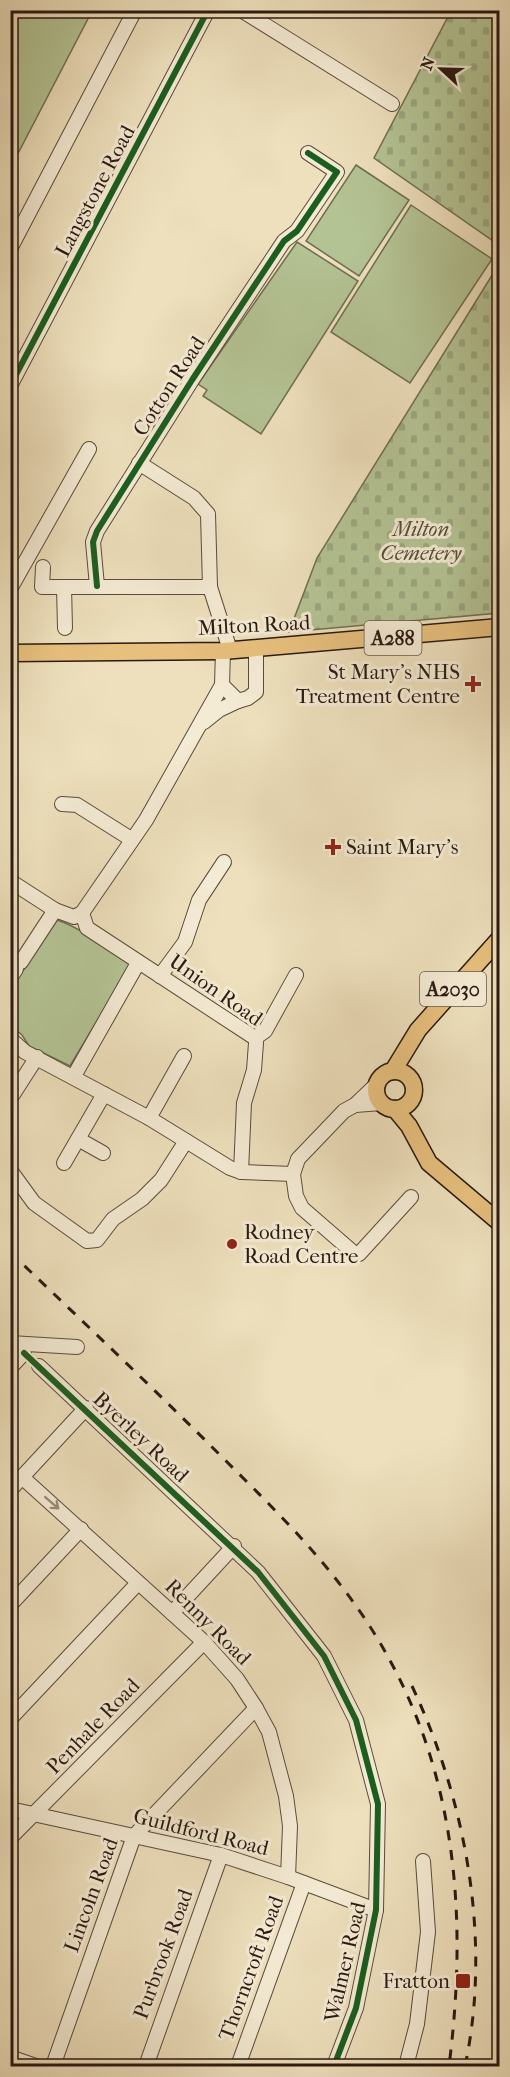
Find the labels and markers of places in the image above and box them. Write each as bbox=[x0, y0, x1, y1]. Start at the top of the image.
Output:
place label: St Mary’s NHS Treatment Centre bbox=[296, 660, 460, 708]
marker: St Mary’s NHS Treatment Centre bbox=[464, 675, 482, 693]
place label: Saint Mary's bbox=[346, 835, 459, 859]
marker: Saint Mary's bbox=[324, 838, 342, 856]
place label: Rodney Road Centre bbox=[244, 1220, 359, 1268]
marker: Rodney Road Centre bbox=[225, 1237, 239, 1251]
place label: Fratton bbox=[382, 1969, 450, 1993]
marker: Fratton bbox=[454, 1972, 472, 1990]

